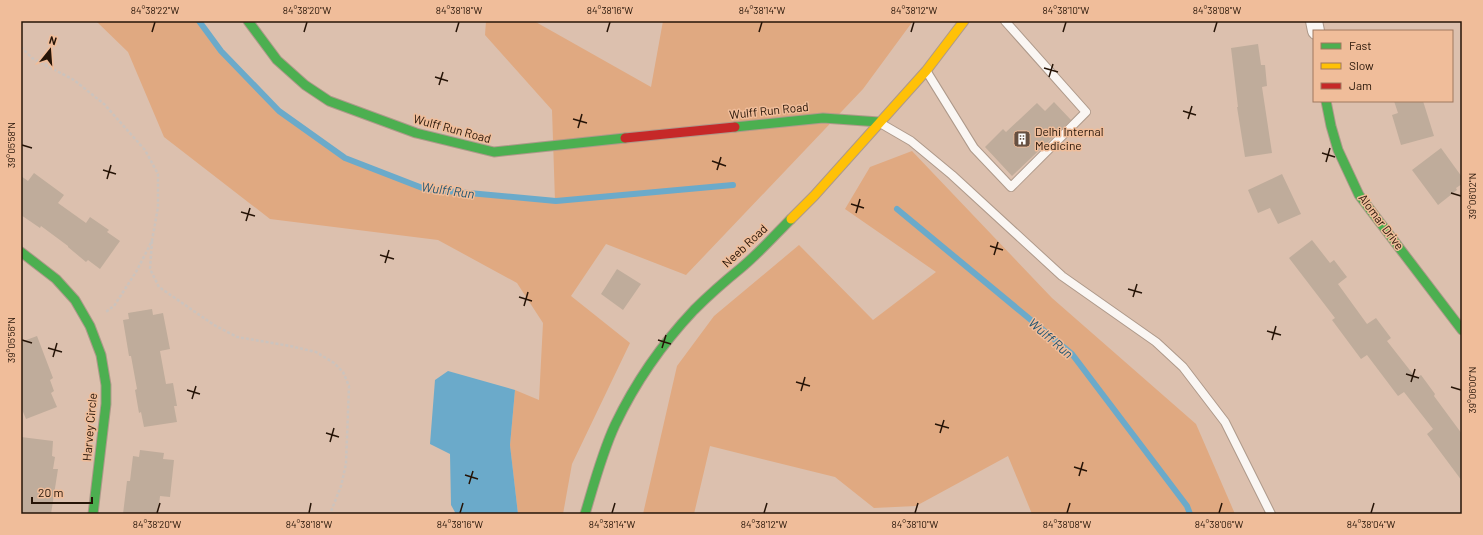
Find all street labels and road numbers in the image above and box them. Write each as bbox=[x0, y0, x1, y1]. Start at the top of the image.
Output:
street label: Wulff Run Road bbox=[728, 99, 809, 121]
street label: Wulff Run Road bbox=[412, 111, 493, 145]
street label: Alomar Drive bbox=[1356, 191, 1407, 252]
street label: Neeb Road bbox=[719, 221, 770, 270]
street label: Harvey Circle bbox=[79, 392, 99, 462]

